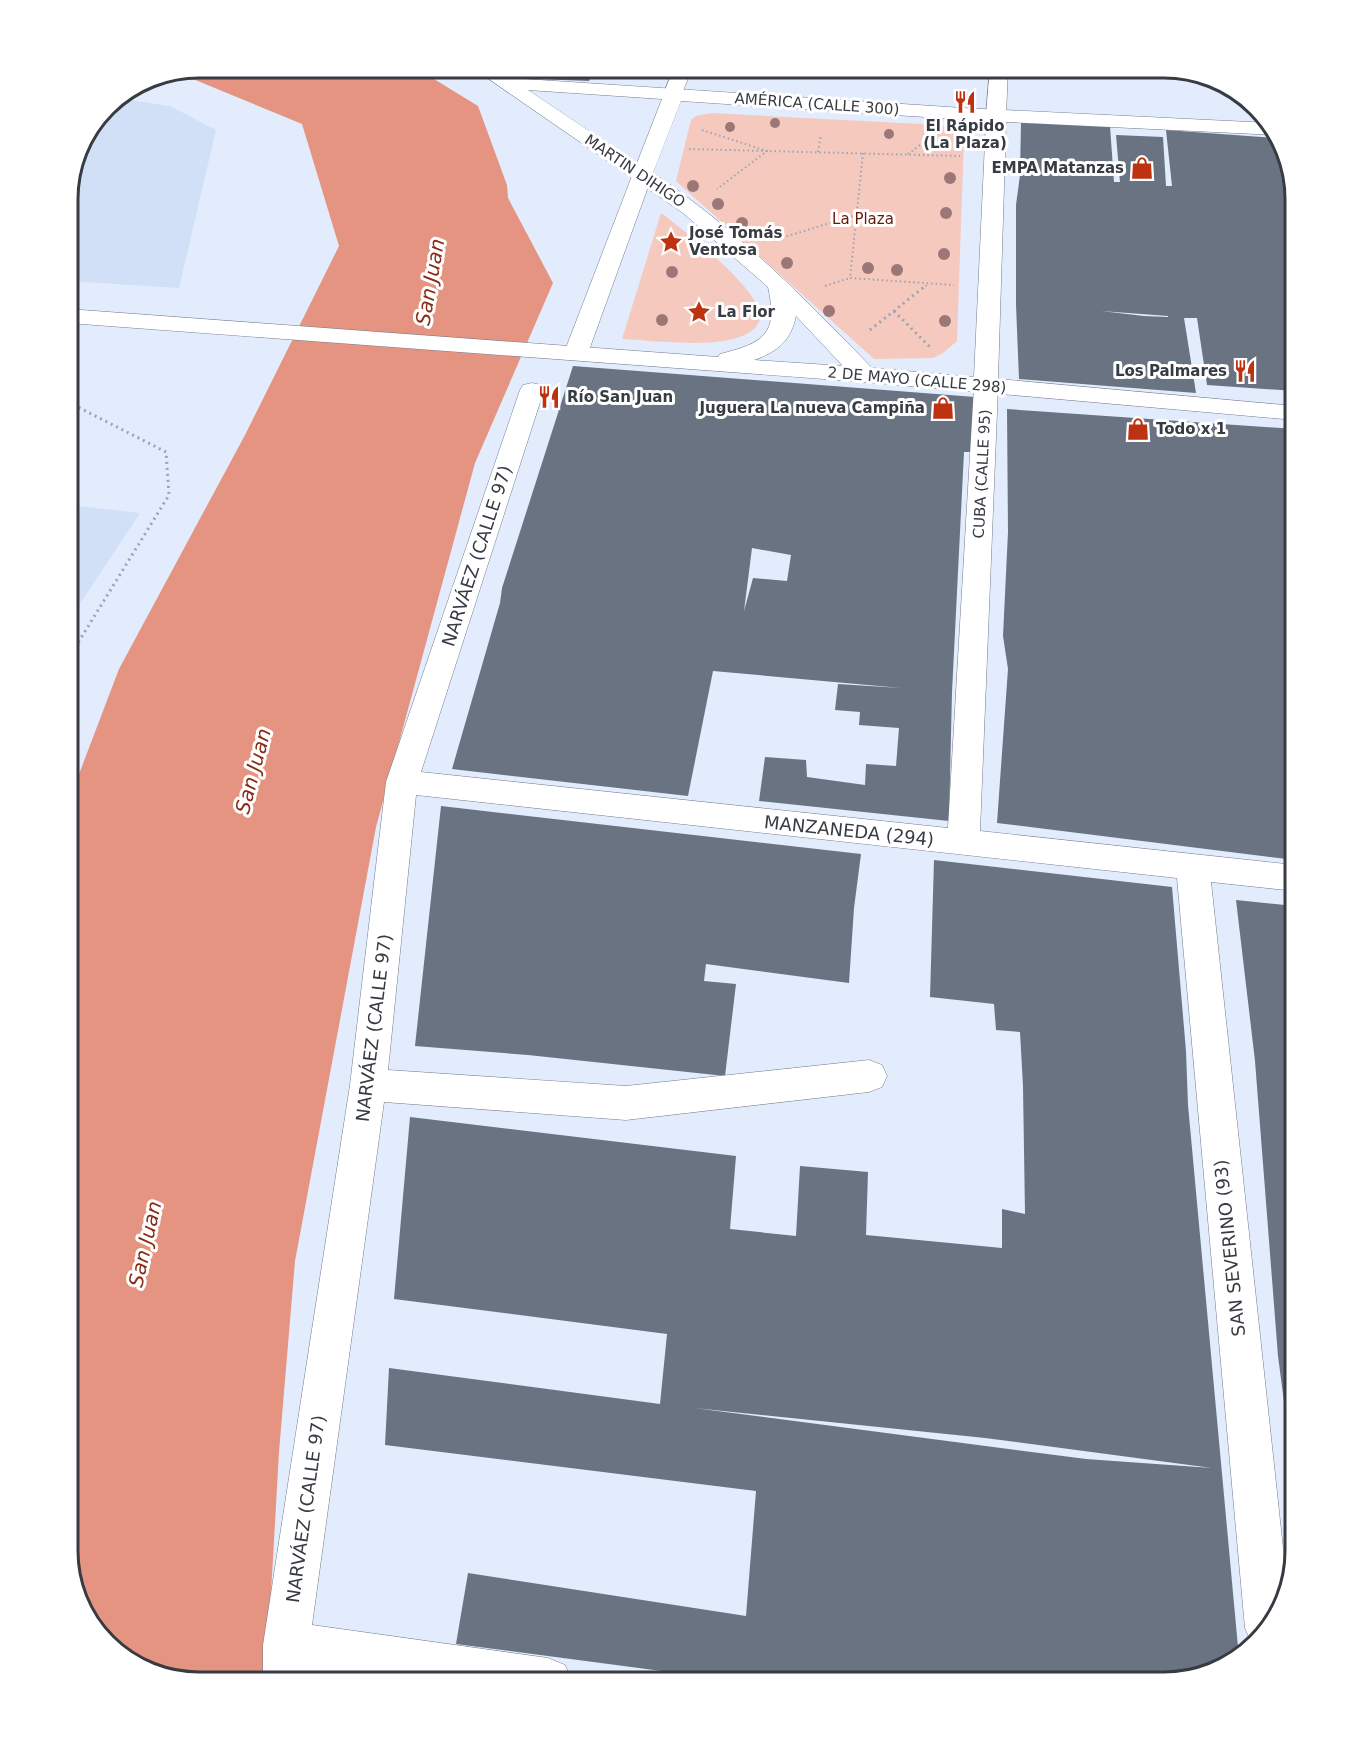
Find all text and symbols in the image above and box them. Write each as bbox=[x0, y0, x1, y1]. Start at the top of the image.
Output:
street label: AMÉRICA (CALLE 300) bbox=[734, 88, 900, 119]
restaurant icon: El Rápido (La Plaza) bbox=[952, 89, 978, 115]
place label: El Rápido (La Plaza) bbox=[923, 117, 1007, 152]
street label: MARTIN DIHIGO bbox=[581, 131, 689, 211]
shop icon: EMPA Matanzas bbox=[1129, 155, 1155, 181]
place label: EMPA Matanzas bbox=[992, 159, 1124, 177]
park label: La Plaza bbox=[832, 210, 894, 228]
place label: José Tomás Ventosa bbox=[688, 224, 783, 259]
place icon: José Tomás Ventosa bbox=[658, 229, 684, 255]
water label: San Juan bbox=[411, 237, 449, 327]
place icon: La Flor bbox=[686, 299, 712, 325]
place label: La Flor bbox=[717, 303, 776, 321]
restaurant icon: Los Palmares bbox=[1232, 358, 1258, 384]
place label: Los Palmares bbox=[1115, 362, 1227, 380]
street label: 2 DE MAYO (CALLE 298) bbox=[827, 363, 1007, 397]
restaurant icon: Río San Juan bbox=[536, 384, 562, 410]
place label: Río San Juan bbox=[567, 388, 673, 406]
shop icon: Juguera La nueva Campiña bbox=[930, 395, 956, 421]
place label: Juguera La nueva Campiña bbox=[698, 399, 925, 417]
street label: CUBA (CALLE 95) bbox=[970, 409, 994, 539]
shop icon: Todo x 1 bbox=[1125, 416, 1151, 442]
place label: Todo x 1 bbox=[1156, 420, 1226, 438]
street label: NARVÁEZ (CALLE 97) bbox=[437, 463, 516, 649]
water label: San Juan bbox=[230, 726, 276, 816]
street label: MANZANEDA (294) bbox=[763, 811, 935, 850]
street label: NARVÁEZ (CALLE 97) bbox=[352, 933, 395, 1123]
street label: SAN SEVERINO (93) bbox=[1210, 1159, 1249, 1338]
water label: San Juan bbox=[123, 1199, 167, 1289]
street label: NARVÁEZ (CALLE 97) bbox=[282, 1414, 329, 1604]

